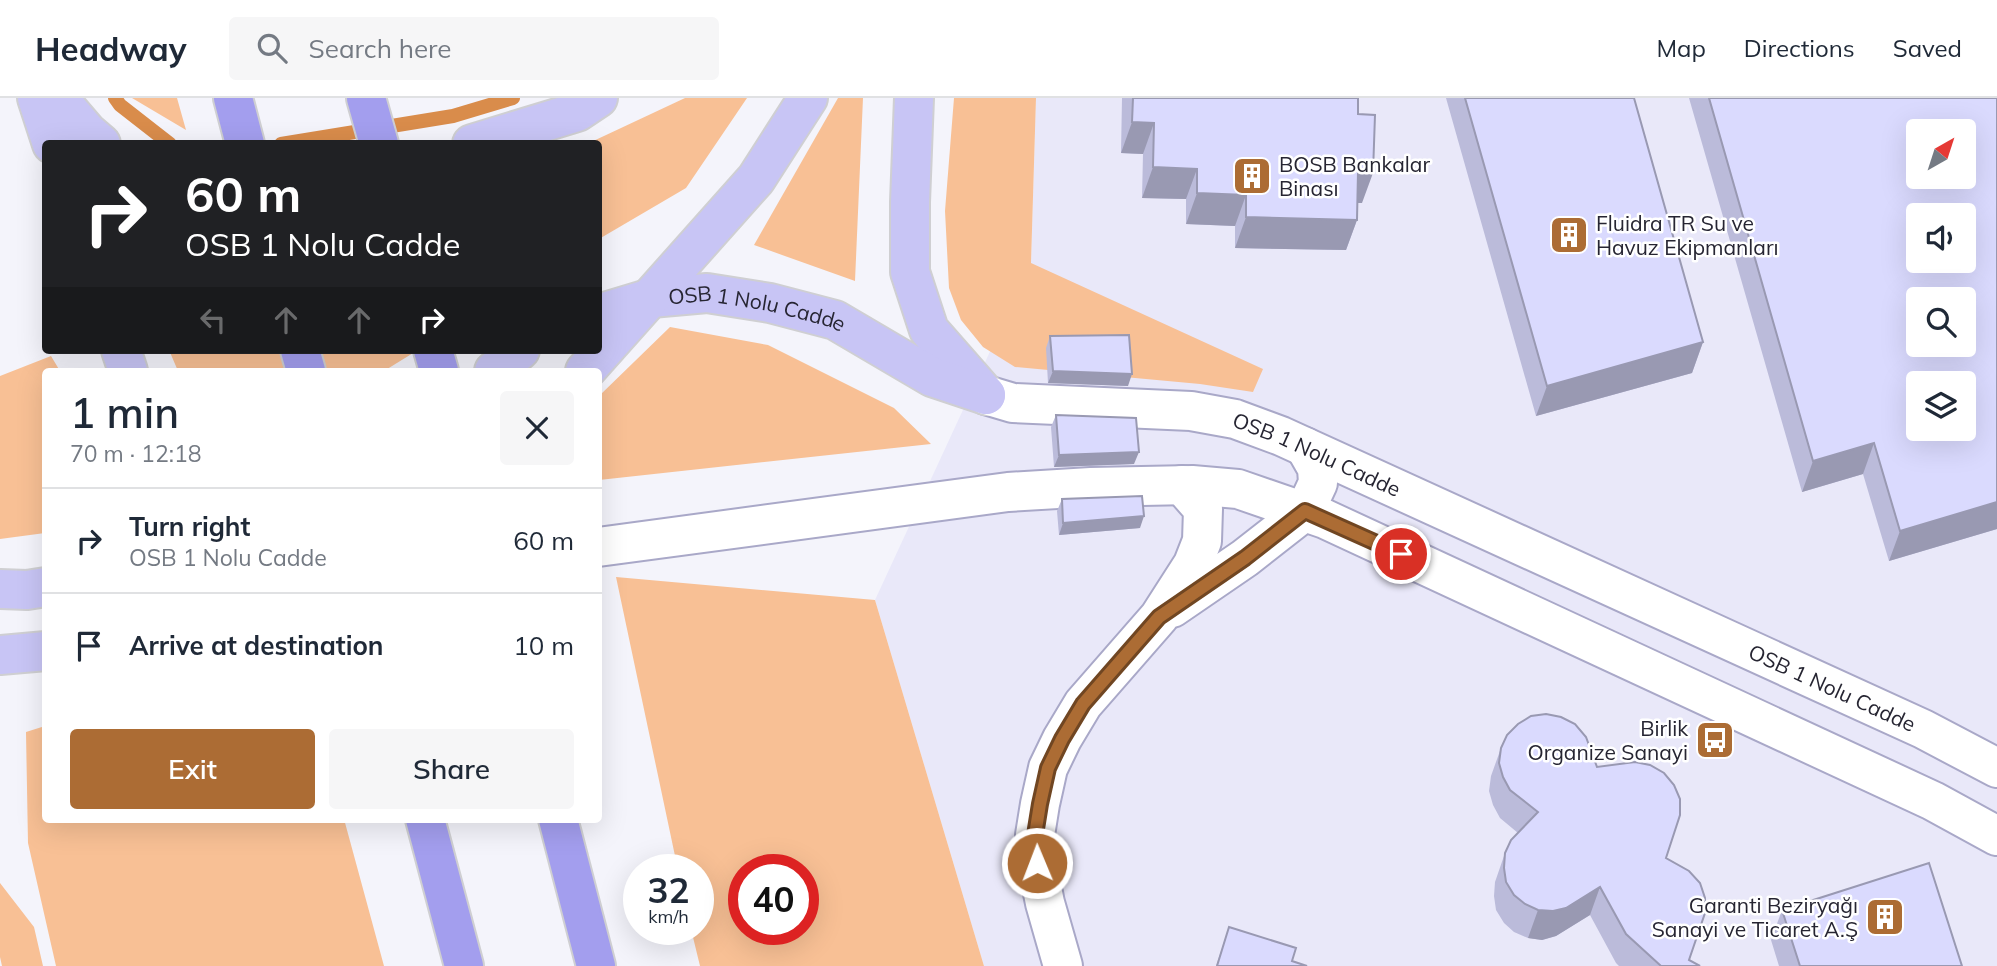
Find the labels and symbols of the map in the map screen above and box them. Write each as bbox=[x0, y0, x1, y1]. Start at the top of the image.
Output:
north arrow bbox=[1906, 119, 1976, 189]
place label: BOSB Bankalar Binası bbox=[1279, 151, 1430, 201]
building icon: BOSB Bankalar Binası bbox=[1231, 155, 1273, 197]
place label: Fluidra TR Su ve Havuz Ekipmanları bbox=[1596, 210, 1779, 260]
building icon: Fluidra TR Su ve Havuz Ekipmanları bbox=[1548, 214, 1590, 256]
street label: OSB 1 Nolu Cadde bbox=[667, 280, 851, 337]
street label: OSB 1 Nolu Cadde bbox=[1229, 406, 1405, 502]
pin bbox=[1371, 524, 1431, 584]
street label: OSB 1 Nolu Cadde bbox=[1745, 638, 1920, 737]
place label: Birlik Organize Sanayi bbox=[1528, 715, 1688, 765]
bus stop icon: Birlik Organize Sanayi bbox=[1694, 719, 1736, 761]
position arrow bbox=[1000, 826, 1074, 900]
speed limit sign: 40 bbox=[728, 854, 819, 945]
place label: Garanti Beziryağı Sanayi ve Ticaret A.Ş bbox=[1652, 892, 1858, 942]
building icon: Garanti Beziryağı Sanayi ve Ticaret A.Ş bbox=[1864, 896, 1906, 938]

